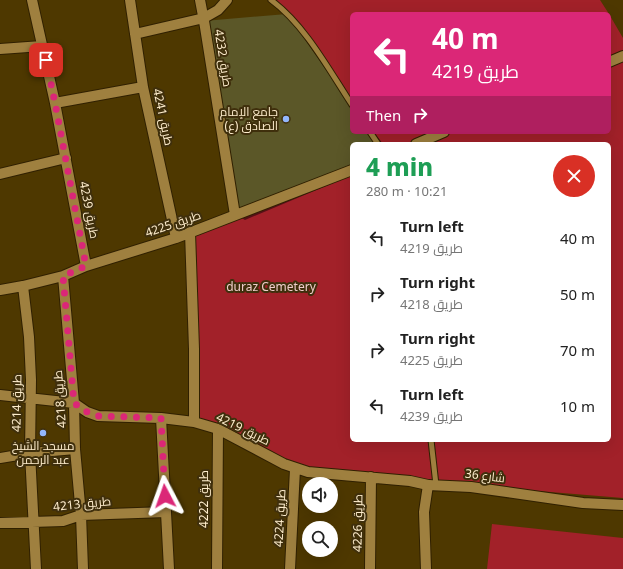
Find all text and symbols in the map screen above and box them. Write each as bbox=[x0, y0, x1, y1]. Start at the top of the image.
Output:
text: 40 m bbox=[432, 19, 499, 57]
street label: طريق 4232 bbox=[211, 28, 236, 88]
icon: left bbox=[366, 28, 418, 80]
pin bbox=[29, 43, 63, 77]
icon: arrive bbox=[35, 49, 57, 71]
text: طريق 4219 bbox=[432, 59, 519, 83]
street label: طريق 4241 bbox=[149, 87, 178, 147]
place label: جامع الإمام الصادق (ع) bbox=[220, 103, 278, 134]
icon: right bbox=[409, 104, 431, 126]
text: Then bbox=[366, 105, 401, 125]
marker: جامع الإمام الصادق (ع) bbox=[281, 114, 291, 124]
text: 4 min bbox=[366, 150, 433, 183]
button: close bbox=[553, 155, 595, 197]
street label: طريق 4239 bbox=[76, 180, 103, 240]
text: 280 m · 10:21 bbox=[366, 182, 447, 200]
street label: طريق 4225 bbox=[143, 206, 203, 241]
text: Turn left bbox=[400, 216, 464, 236]
icon: left bbox=[366, 227, 388, 249]
text: 40 m bbox=[560, 228, 595, 248]
text: طريق 4219 bbox=[400, 239, 463, 257]
text: Turn right bbox=[400, 272, 475, 292]
park label: duraz Cemetery bbox=[226, 278, 317, 295]
icon: right bbox=[366, 283, 388, 305]
text: 50 m bbox=[560, 284, 595, 304]
text: طريق 4218 bbox=[400, 295, 463, 313]
text: Turn right bbox=[400, 328, 475, 348]
icon: right bbox=[366, 339, 388, 361]
text: 70 m bbox=[560, 340, 595, 360]
text: طريق 4225 bbox=[400, 351, 463, 369]
street label: طريق 4218 bbox=[49, 369, 70, 429]
street label: طريق 4214 bbox=[7, 374, 26, 432]
text: Turn left bbox=[400, 384, 464, 404]
icon: left bbox=[366, 395, 388, 417]
text: 10 m bbox=[560, 396, 595, 416]
text: طريق 4239 bbox=[400, 407, 463, 425]
street label: طريق 4219 bbox=[213, 408, 273, 449]
marker: مسجد الشيخ عبد الرحمن bbox=[38, 428, 48, 438]
place label: مسجد الشيخ عبد الرحمن bbox=[12, 437, 74, 468]
street label: شارع 36 bbox=[464, 465, 506, 486]
street label: طريق 4222 bbox=[195, 470, 212, 528]
position arrow bbox=[144, 475, 186, 517]
map controls bbox=[302, 477, 338, 557]
button: sound bbox=[302, 477, 338, 513]
street label: طريق 4224 bbox=[269, 488, 290, 547]
street label: طريق 4213 bbox=[52, 492, 112, 515]
street label: طريق 4226 bbox=[348, 494, 367, 552]
button: search bbox=[302, 521, 338, 557]

